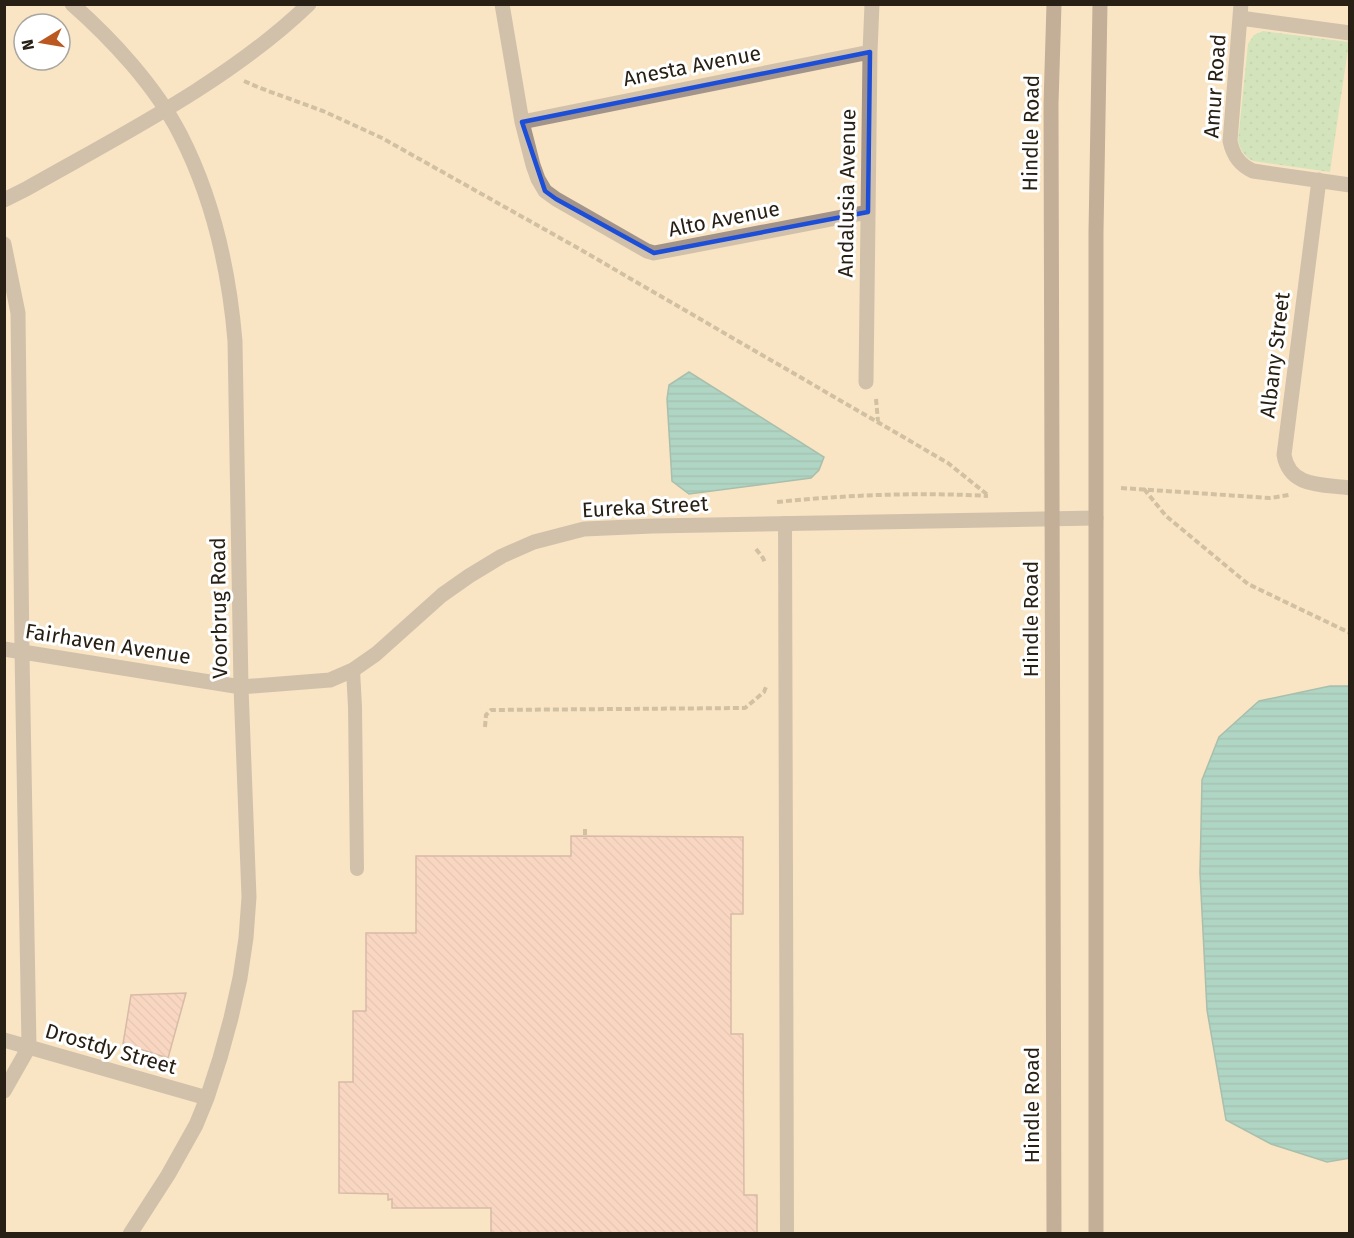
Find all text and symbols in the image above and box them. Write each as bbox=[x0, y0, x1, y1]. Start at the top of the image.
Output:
north arrow bbox=[12, 12, 72, 72]
street label: Amur Road bbox=[1198, 33, 1232, 139]
text: N bbox=[17, 38, 38, 52]
street label: Anesta Avenue bbox=[621, 40, 763, 92]
street label: Hindle Road bbox=[1017, 75, 1045, 191]
street label: Andalusia Avenue bbox=[833, 108, 861, 278]
street label: Alto Avenue bbox=[666, 195, 782, 243]
street label: Albany Street bbox=[1254, 290, 1296, 420]
street label: Eureka Street bbox=[581, 491, 709, 523]
street label: Voorbrug Road bbox=[205, 537, 233, 679]
street label: Hindle Road bbox=[1018, 561, 1044, 677]
street label: Fairhaven Avenue bbox=[23, 618, 193, 670]
street label: Drostdy Street bbox=[42, 1018, 180, 1080]
street label: Hindle Road bbox=[1019, 1047, 1045, 1163]

